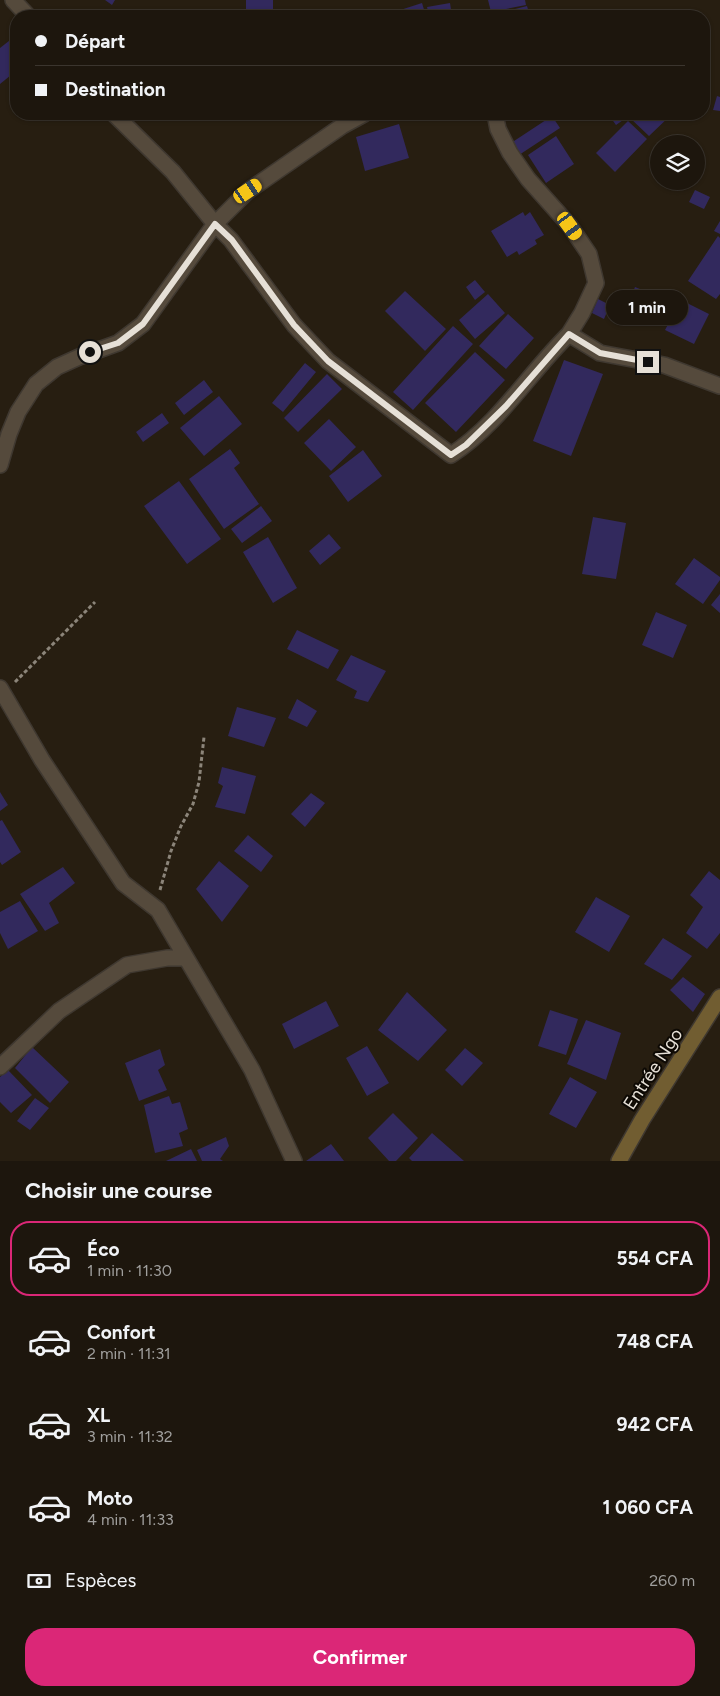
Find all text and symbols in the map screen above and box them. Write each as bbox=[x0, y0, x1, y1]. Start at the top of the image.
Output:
text: Départ bbox=[65, 30, 125, 53]
text: Destination bbox=[65, 78, 166, 101]
map controls bbox=[650, 135, 705, 190]
button: layers bbox=[650, 135, 705, 190]
car bbox=[231, 176, 264, 206]
car bbox=[555, 209, 584, 243]
callout: 1 min bbox=[607, 290, 689, 324]
text: 1 min bbox=[628, 298, 666, 317]
route start bbox=[79, 341, 101, 363]
route end bbox=[637, 351, 659, 373]
street label: Entrée Ngo bbox=[619, 1024, 687, 1114]
text: Choisir une course bbox=[25, 1177, 212, 1204]
icon: car bbox=[27, 1236, 72, 1281]
text: Éco bbox=[87, 1238, 120, 1261]
text: 554 CFA bbox=[617, 1247, 693, 1270]
text: 1 min · 11:30 bbox=[87, 1261, 172, 1280]
icon: car bbox=[27, 1319, 72, 1364]
text: Confort bbox=[87, 1321, 156, 1344]
text: 748 CFA bbox=[616, 1330, 693, 1353]
text: 2 min · 11:31 bbox=[87, 1344, 171, 1363]
icon: car bbox=[27, 1402, 72, 1447]
text: XL bbox=[87, 1404, 110, 1427]
text: 942 CFA bbox=[617, 1413, 693, 1436]
text: 3 min · 11:32 bbox=[87, 1427, 173, 1446]
icon: car bbox=[27, 1485, 72, 1530]
text: Moto bbox=[87, 1487, 133, 1510]
text: 1 060 CFA bbox=[602, 1496, 693, 1519]
text: 4 min · 11:33 bbox=[87, 1510, 174, 1529]
icon: cash bbox=[25, 1567, 53, 1595]
text: Espèces bbox=[65, 1569, 136, 1592]
text: 260 m bbox=[649, 1571, 695, 1590]
button: Confirmer bbox=[25, 1628, 695, 1686]

